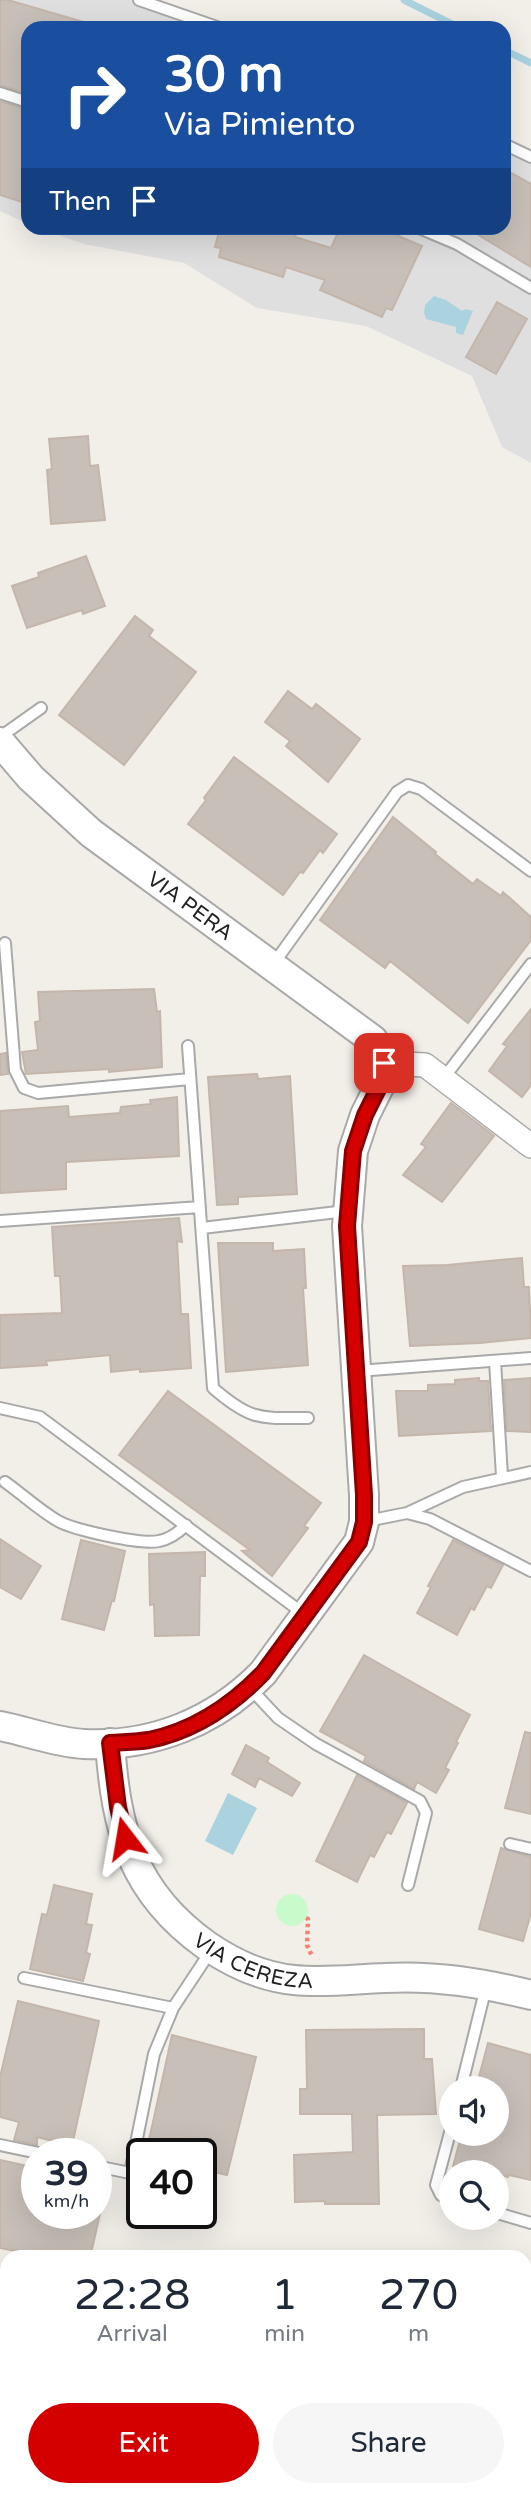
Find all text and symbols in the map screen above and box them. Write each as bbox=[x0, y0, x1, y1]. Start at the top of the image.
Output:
text: 30 m bbox=[164, 46, 283, 105]
icon: right bbox=[49, 49, 140, 140]
text: Via Pimiento bbox=[164, 106, 355, 144]
icon: arrive bbox=[125, 182, 163, 220]
text: Then bbox=[49, 186, 111, 217]
street label: VIA PERA bbox=[143, 866, 238, 945]
pin bbox=[354, 1033, 414, 1093]
icon: arrive bbox=[365, 1044, 403, 1082]
position arrow bbox=[88, 1801, 162, 1875]
street label: VIA CEREZA bbox=[188, 1928, 314, 1994]
map controls bbox=[439, 2076, 509, 2230]
button: sound bbox=[439, 2076, 509, 2146]
speed limit sign: 40 bbox=[126, 2138, 217, 2229]
text: 39 bbox=[45, 2153, 88, 2195]
button: search bbox=[439, 2160, 509, 2230]
text: km/h bbox=[44, 2190, 89, 2212]
text: 22:28 bbox=[74, 2270, 190, 2321]
text: 1 bbox=[271, 2270, 298, 2321]
text: 270 bbox=[379, 2270, 458, 2321]
text: Arrival bbox=[97, 2320, 168, 2348]
text: min bbox=[264, 2320, 305, 2348]
text: m bbox=[408, 2320, 429, 2348]
button: Exit bbox=[28, 2403, 259, 2483]
button: Share bbox=[273, 2403, 504, 2483]

